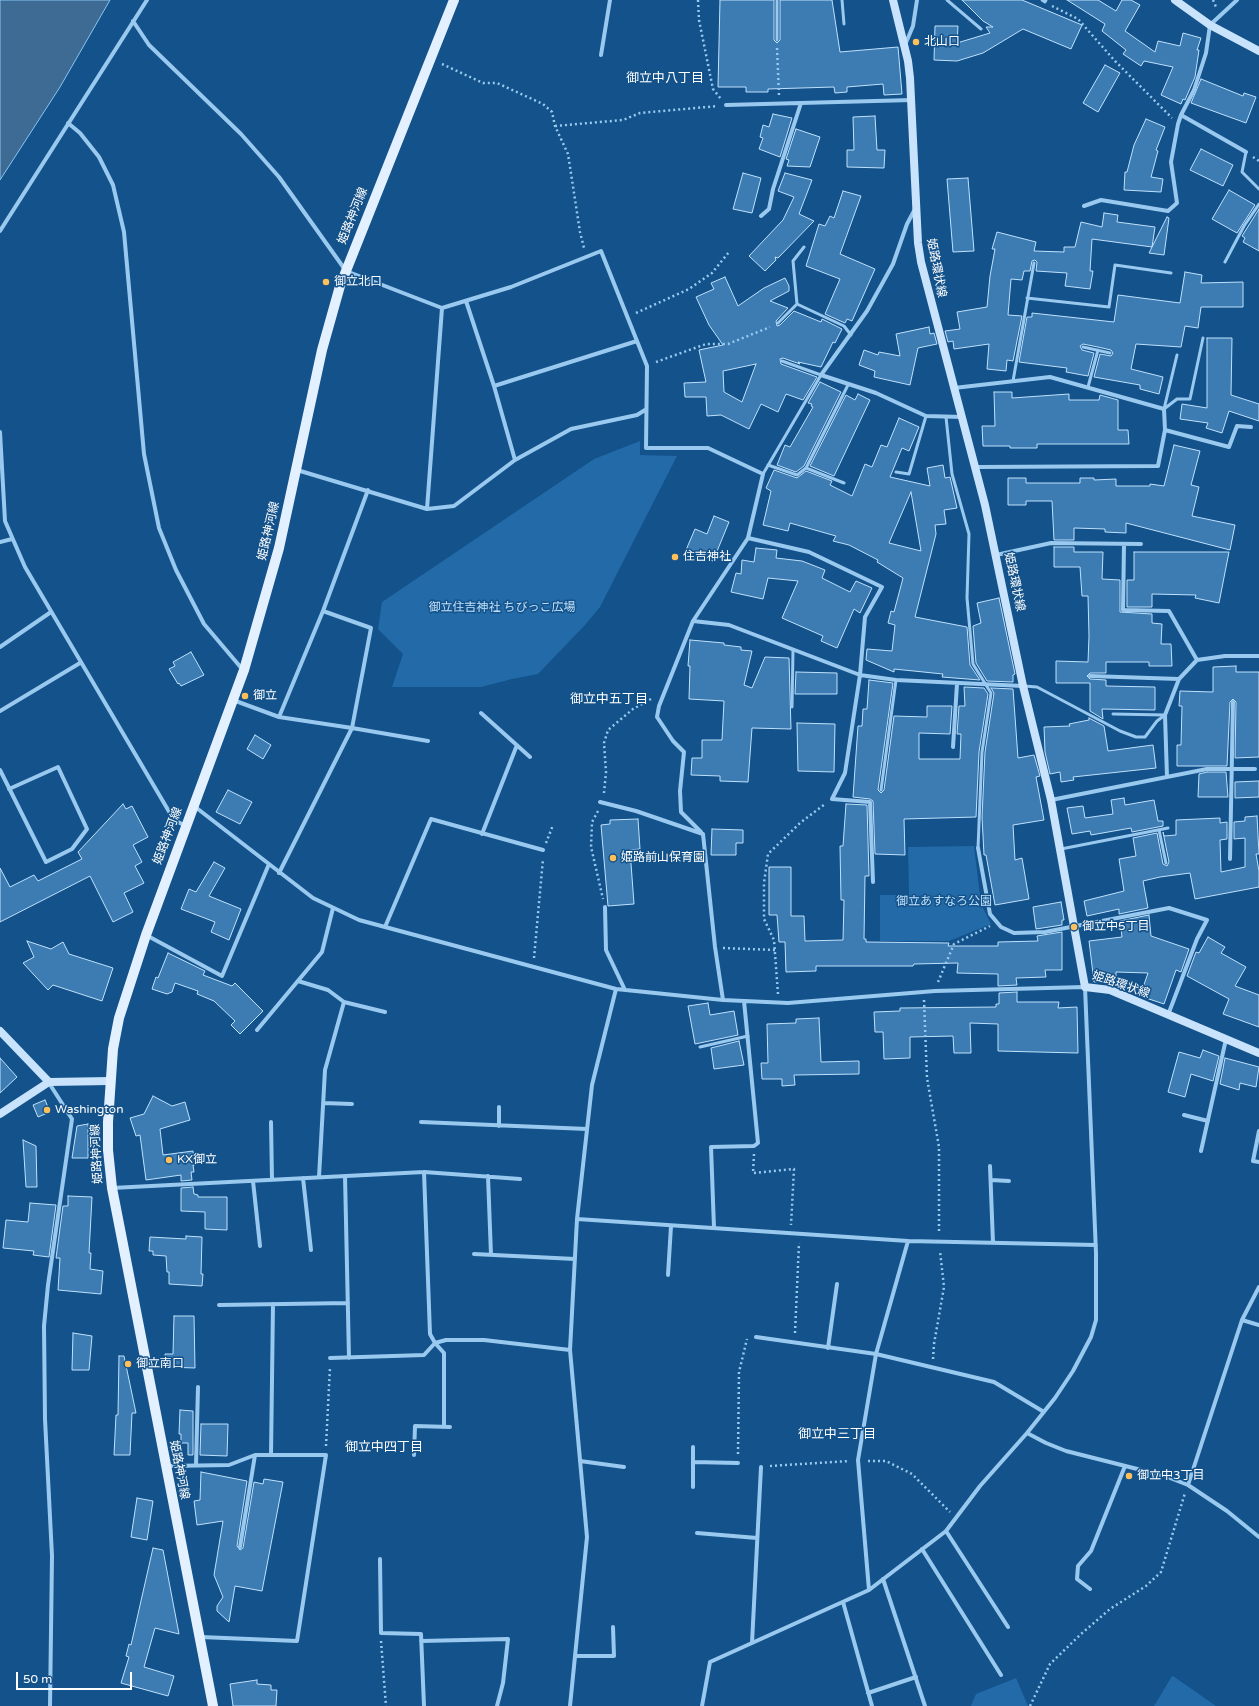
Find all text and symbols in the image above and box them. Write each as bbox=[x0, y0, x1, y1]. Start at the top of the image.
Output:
place label: 北山口 bbox=[924, 35, 960, 49]
marker: 北山口 bbox=[911, 37, 921, 47]
district label: 御立中八丁目 bbox=[626, 71, 704, 87]
street label: 姫路神河線 bbox=[335, 185, 371, 247]
street label: 姫路環状線 bbox=[923, 237, 949, 299]
place label: 御立北口 bbox=[334, 275, 382, 289]
marker: 御立北口 bbox=[321, 277, 331, 287]
street label: 姫路神河線 bbox=[255, 500, 283, 562]
place label: 住吉神社 bbox=[683, 550, 731, 564]
street label: 姫路環状線 bbox=[1001, 551, 1027, 613]
marker: 住吉神社 bbox=[670, 552, 680, 562]
park label: 御立住吉神社 ちびっこ広場 bbox=[428, 601, 576, 615]
place label: 御立 bbox=[253, 689, 277, 703]
marker: 御立 bbox=[240, 691, 250, 701]
district label: 御立中五丁目 bbox=[570, 692, 648, 708]
street label: 姫路神河線 bbox=[151, 805, 185, 867]
place label: 姫路前山保育園 bbox=[621, 851, 705, 865]
marker: 姫路前山保育園 bbox=[608, 853, 618, 863]
park label: 御立あすなろ公園 bbox=[896, 895, 992, 909]
place label: 御立中5丁目 bbox=[1082, 920, 1150, 934]
marker: 御立中5丁目 bbox=[1069, 922, 1079, 932]
street label: 姫路環状線 bbox=[1090, 968, 1152, 1002]
place label: Washington bbox=[55, 1103, 123, 1117]
marker: Washington bbox=[42, 1105, 52, 1115]
street label: 姫路神河線 bbox=[88, 1124, 106, 1184]
place label: KX御立 bbox=[177, 1153, 217, 1167]
marker: KX御立 bbox=[164, 1155, 174, 1165]
place label: 御立南口 bbox=[136, 1357, 184, 1371]
marker: 御立南口 bbox=[123, 1359, 133, 1369]
district label: 御立中三丁目 bbox=[798, 1427, 876, 1443]
street label: 姫路神河線 bbox=[166, 1439, 192, 1501]
district label: 御立中四丁目 bbox=[345, 1440, 423, 1456]
place label: 御立中3丁目 bbox=[1137, 1469, 1205, 1483]
marker: 御立中3丁目 bbox=[1124, 1471, 1134, 1481]
scale bar bbox=[18, 1664, 134, 1690]
text: 50 m bbox=[23, 1672, 52, 1686]

